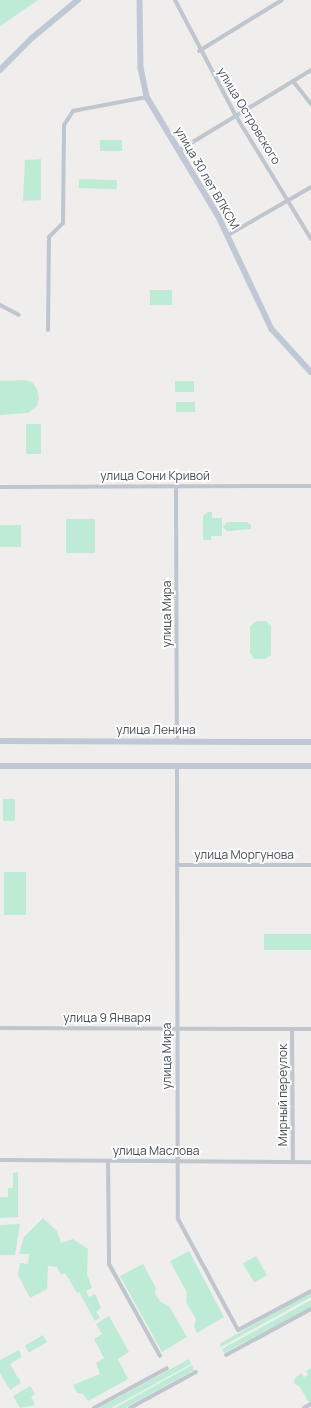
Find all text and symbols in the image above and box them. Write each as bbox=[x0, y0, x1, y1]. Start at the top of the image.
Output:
street label: улица Островского bbox=[214, 65, 284, 167]
street label: улица 30 лет ВЛКСМ bbox=[172, 124, 242, 232]
street label: улица Сони Кривой bbox=[100, 469, 210, 483]
street label: улица Мира bbox=[160, 581, 174, 647]
street label: улица Ленина bbox=[116, 723, 196, 737]
street label: улица Моргунова bbox=[194, 848, 294, 862]
street label: улица 9 Января bbox=[63, 1011, 151, 1025]
street label: улица Мира bbox=[160, 1023, 174, 1089]
street label: Мирный переулок bbox=[276, 1044, 290, 1146]
street label: улица Маслова bbox=[113, 1144, 199, 1158]

